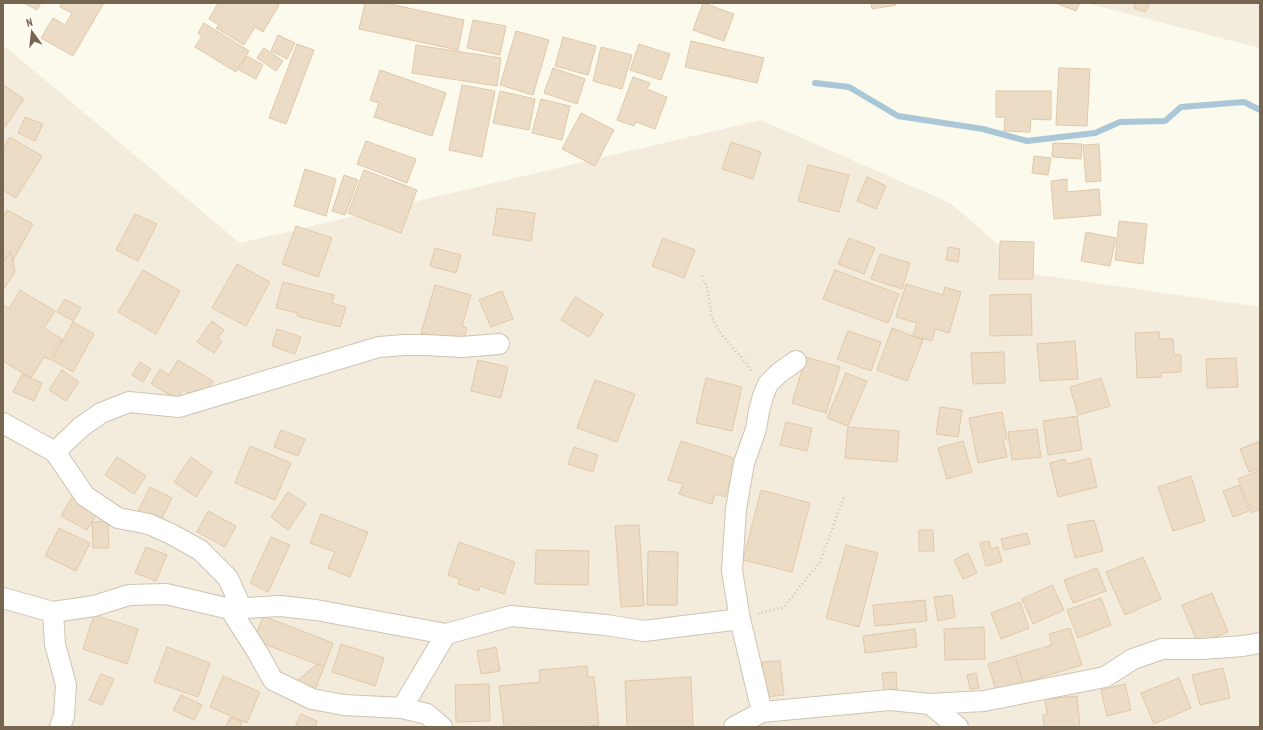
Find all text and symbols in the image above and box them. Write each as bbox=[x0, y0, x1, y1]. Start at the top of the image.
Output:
north arrow bbox=[12, 12, 52, 52]
text: N bbox=[25, 15, 34, 30]

